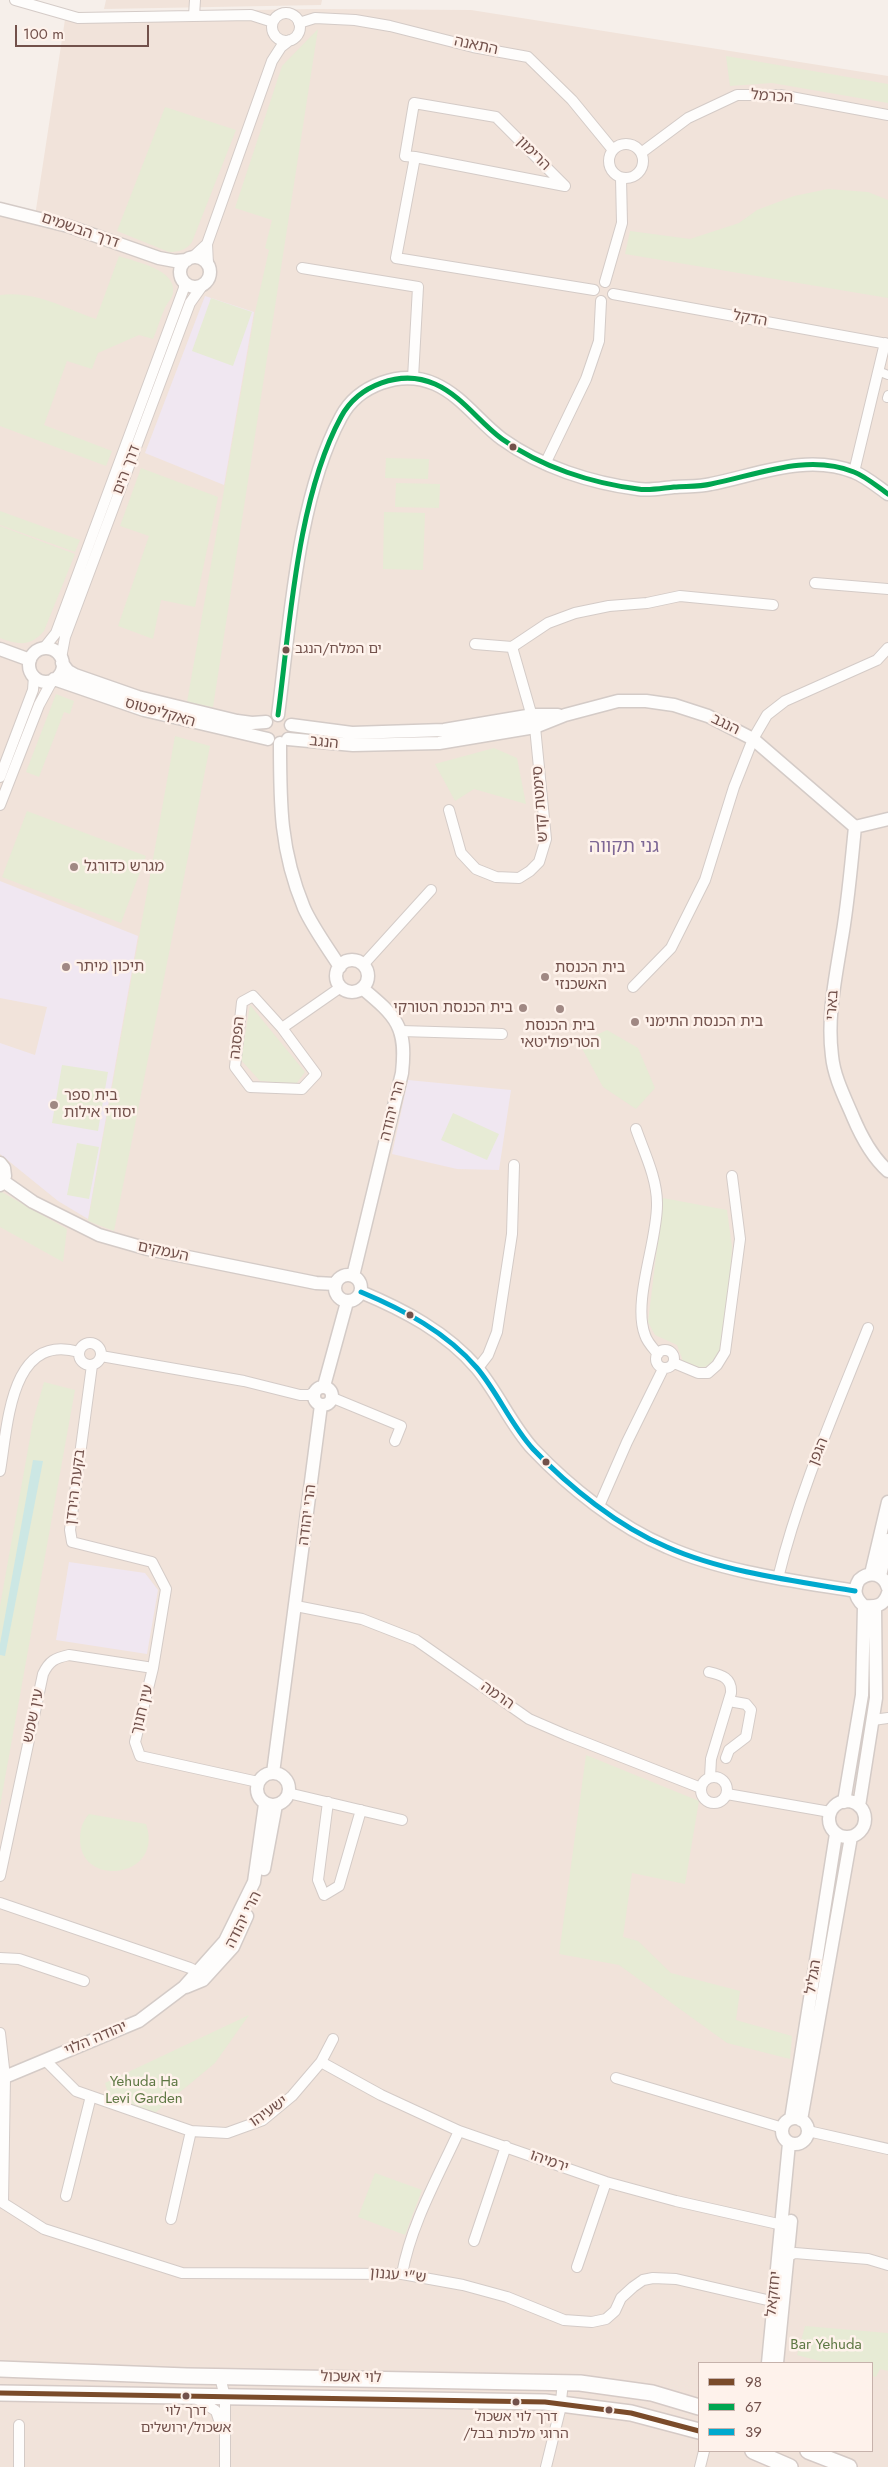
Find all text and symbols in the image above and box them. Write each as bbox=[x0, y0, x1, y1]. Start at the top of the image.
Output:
scale bar bbox=[18, 15, 151, 47]
text: 100 m bbox=[23, 23, 64, 45]
street label: התאנה bbox=[452, 33, 500, 59]
street label: הכרמל bbox=[750, 87, 794, 107]
street label: הרימון bbox=[512, 133, 554, 175]
street label: דרך הבשמים bbox=[39, 209, 121, 253]
street label: הדקל bbox=[731, 307, 769, 331]
unlabelled marker bbox=[508, 442, 518, 452]
street label: דרך הים bbox=[109, 443, 145, 497]
place label: ים המלח/הנגב bbox=[295, 642, 382, 658]
marker: ים המלח/הנגב bbox=[281, 645, 291, 655]
street label: האקליפטוס bbox=[123, 694, 197, 732]
street label: הנגב bbox=[708, 710, 742, 740]
street label: הנגב bbox=[308, 733, 340, 753]
street label: סימטת קדש bbox=[529, 765, 553, 843]
district label: גני תקווה bbox=[589, 837, 659, 859]
place label: מגרש כדורגל bbox=[84, 858, 164, 876]
marker: מגרש כדורגל bbox=[68, 861, 80, 873]
place label: תיכון מיתר bbox=[76, 958, 144, 976]
place label: בית הכנסת האשכנזי bbox=[555, 959, 625, 994]
marker: תיכון מיתר bbox=[60, 961, 72, 973]
marker: בית הכנסת האשכנזי bbox=[539, 971, 551, 983]
street label: בארי bbox=[823, 989, 843, 1021]
place label: בית הכנסת הטורקי bbox=[393, 999, 513, 1017]
marker: בית הכנסת הטורקי bbox=[517, 1002, 529, 1014]
marker: בית הכנסת הטריפוליטאי bbox=[554, 1003, 566, 1015]
place label: בית הכנסת התימני bbox=[645, 1013, 763, 1031]
street label: הפסגה bbox=[227, 1016, 249, 1060]
marker: בית הכנסת התימני bbox=[629, 1016, 641, 1028]
place label: בית הכנסת הטריפוליטאי bbox=[520, 1017, 600, 1052]
street label: הרי יהודה bbox=[377, 1079, 409, 1143]
place label: בית ספר יסודי אילות bbox=[64, 1087, 136, 1122]
marker: בית ספר יסודי אילות bbox=[48, 1099, 60, 1111]
street label: העמקים bbox=[136, 1238, 190, 1266]
unlabelled marker bbox=[405, 1310, 415, 1320]
street label: הגפן bbox=[805, 1435, 833, 1469]
street label: בקעת הירדן bbox=[62, 1448, 90, 1526]
unlabelled marker bbox=[541, 1457, 551, 1467]
street label: הרי יהודה bbox=[295, 1483, 321, 1547]
street label: הרמה bbox=[477, 1678, 517, 1714]
street label: עין חנוך bbox=[128, 1683, 158, 1737]
street label: עין שמש bbox=[20, 1687, 48, 1745]
street label: הרי יהודה bbox=[222, 1889, 266, 1951]
street label: הגליל bbox=[802, 1958, 826, 1996]
street label: יהודה הלוי bbox=[62, 2018, 130, 2060]
park label: Yehuda Ha Levi Garden bbox=[105, 2073, 183, 2108]
street label: ישעיהו bbox=[247, 2092, 291, 2132]
street label: ירמיהו bbox=[527, 2147, 571, 2177]
street label: ש"י עגנון bbox=[369, 2265, 427, 2287]
street label: יחזקאל bbox=[763, 2270, 785, 2318]
park label: Bar Yehuda bbox=[790, 2336, 862, 2354]
legend bbox=[698, 2362, 873, 2452]
street label: לוי אשכול bbox=[320, 2368, 382, 2388]
text: 98 bbox=[745, 2371, 762, 2393]
marker: דרך לוי אשכול/ירושלים bbox=[181, 2391, 191, 2401]
text: 67 bbox=[745, 2396, 762, 2418]
marker: דרך לוי אשכול /הרוגי מלכות בבל bbox=[511, 2397, 521, 2407]
place label: דרך לוי אשכול/ירושלים bbox=[141, 2404, 231, 2436]
unlabelled marker bbox=[604, 2405, 614, 2415]
place label: דרך לוי אשכול /הרוגי מלכות בבל bbox=[463, 2410, 569, 2442]
text: 39 bbox=[745, 2421, 762, 2443]

